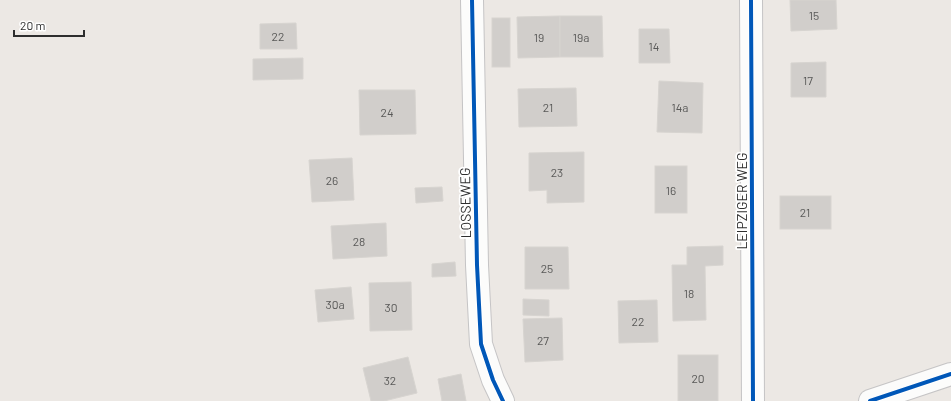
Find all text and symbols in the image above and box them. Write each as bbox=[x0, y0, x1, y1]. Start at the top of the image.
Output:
house number: 15 bbox=[809, 8, 819, 22]
scale bar bbox=[14, 12, 84, 38]
text: 20 m bbox=[20, 18, 46, 32]
house number: 22 bbox=[272, 29, 284, 43]
house number: 19 bbox=[534, 30, 544, 44]
house number: 19a bbox=[573, 30, 589, 44]
house number: 14 bbox=[649, 39, 659, 53]
house number: 17 bbox=[803, 73, 813, 87]
house number: 21 bbox=[543, 100, 553, 114]
house number: 14a bbox=[672, 100, 688, 114]
house number: 24 bbox=[380, 105, 394, 119]
street label: LEIPZIGER WEG bbox=[733, 152, 750, 250]
house number: 23 bbox=[551, 165, 563, 179]
street label: LOSSEWEG bbox=[456, 167, 474, 239]
house number: 26 bbox=[326, 173, 338, 187]
house number: 16 bbox=[666, 183, 676, 197]
house number: 21 bbox=[800, 205, 810, 219]
house number: 28 bbox=[353, 234, 365, 248]
house number: 25 bbox=[541, 261, 553, 275]
house number: 18 bbox=[684, 286, 694, 300]
house number: 30a bbox=[325, 297, 345, 311]
house number: 30 bbox=[385, 300, 397, 314]
house number: 22 bbox=[632, 314, 644, 328]
house number: 27 bbox=[537, 333, 549, 347]
house number: 20 bbox=[691, 371, 705, 385]
house number: 32 bbox=[384, 373, 396, 387]

